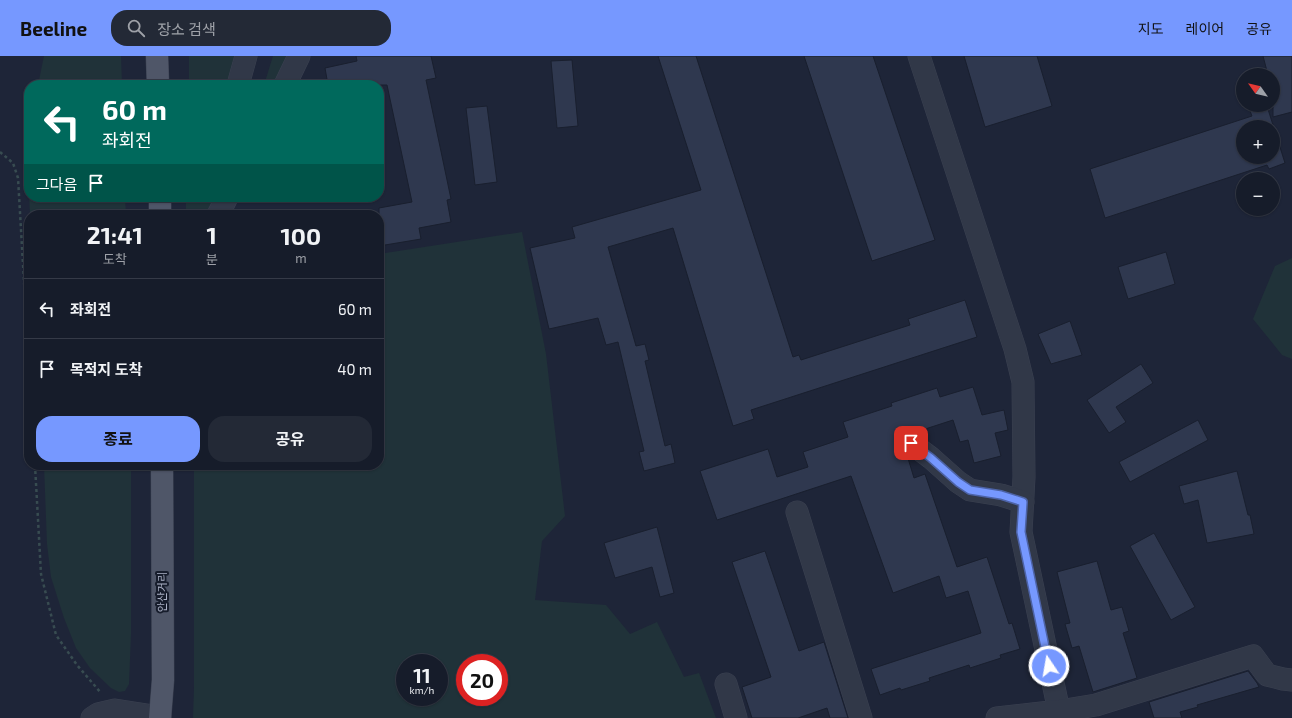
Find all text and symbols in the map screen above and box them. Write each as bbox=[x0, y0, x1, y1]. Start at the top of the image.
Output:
search box bbox=[111, 10, 391, 46]
text: Beeline bbox=[20, 17, 87, 40]
icon: search bbox=[125, 17, 147, 39]
text: 장소 검색 bbox=[157, 20, 216, 38]
text: 지도 bbox=[1138, 20, 1164, 37]
text: 레이어 bbox=[1186, 20, 1224, 37]
text: 공유 bbox=[1246, 20, 1272, 37]
north arrow bbox=[1236, 68, 1280, 112]
map controls bbox=[1236, 68, 1280, 216]
text: 60 m bbox=[102, 92, 167, 126]
icon: left bbox=[36, 96, 88, 148]
button: + bbox=[1236, 120, 1280, 164]
text: 좌회전 bbox=[102, 129, 152, 151]
icon: arrive bbox=[85, 172, 107, 194]
button: − bbox=[1236, 172, 1280, 216]
text: 그다음 bbox=[36, 175, 77, 193]
text: 21:41 bbox=[87, 220, 143, 249]
text: 1 bbox=[207, 220, 217, 249]
text: 100 bbox=[281, 221, 321, 250]
text: m bbox=[295, 250, 307, 266]
text: 도착 bbox=[103, 251, 127, 267]
text: 분 bbox=[206, 251, 218, 267]
icon: left bbox=[36, 298, 58, 320]
text: 좌회전 bbox=[70, 300, 111, 318]
text: 60 m bbox=[338, 300, 372, 318]
icon: arrive bbox=[36, 358, 58, 380]
text: 목적지 도착 bbox=[70, 360, 142, 378]
text: 40 m bbox=[337, 360, 372, 378]
button: 종료 bbox=[36, 416, 200, 462]
button: 공유 bbox=[208, 416, 372, 462]
pin bbox=[894, 426, 928, 460]
icon: arrive bbox=[900, 432, 922, 454]
street label: 안산거리 bbox=[155, 572, 168, 612]
position arrow bbox=[1028, 645, 1070, 687]
speed limit sign: 20 bbox=[456, 654, 508, 706]
text: 11 bbox=[413, 663, 431, 687]
text: km/h bbox=[410, 684, 434, 696]

